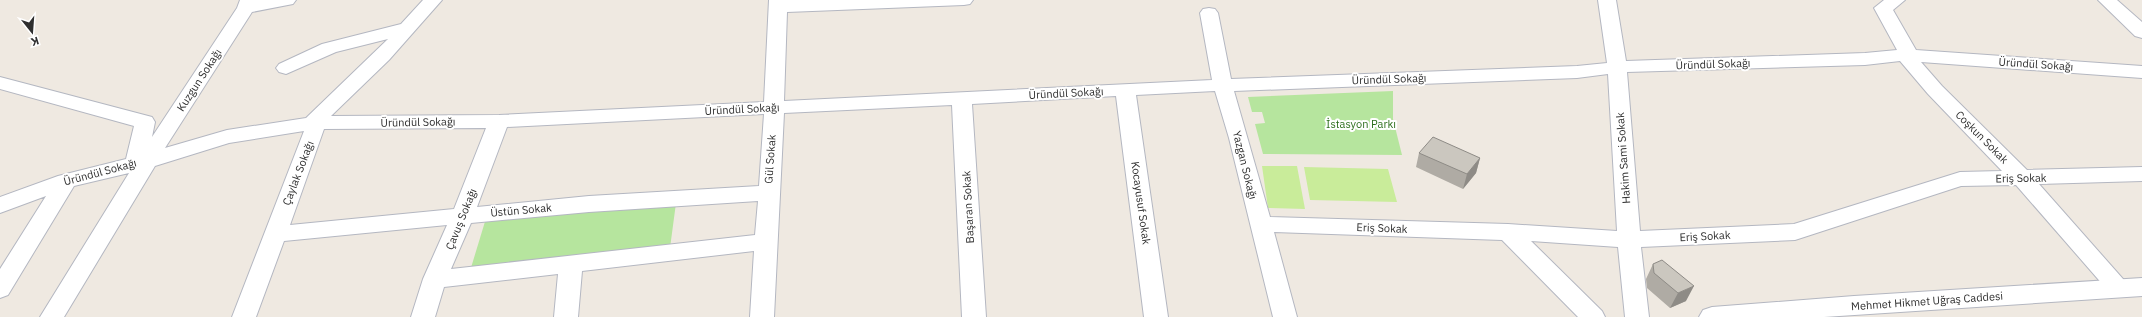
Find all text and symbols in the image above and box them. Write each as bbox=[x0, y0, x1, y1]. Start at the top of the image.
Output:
north arrow bbox=[12, 12, 52, 52]
text: K bbox=[29, 34, 41, 49]
street label: Kuzgun Sokağı bbox=[174, 46, 224, 114]
street label: Üründül Sokağı bbox=[1998, 54, 2074, 74]
street label: Üründül Sokağı bbox=[1675, 56, 1751, 72]
street label: Üründül Sokağı bbox=[1351, 71, 1427, 87]
street label: Üründül Sokağı bbox=[1028, 84, 1104, 102]
street label: Üründül Sokağı bbox=[704, 100, 780, 118]
street label: Coşkun Sokak bbox=[1953, 108, 2012, 167]
street label: Hakim Sami Sokak bbox=[1613, 112, 1633, 204]
street label: Üründül Sokağı bbox=[380, 114, 456, 130]
park label: İstasyon Parkı bbox=[1326, 117, 1396, 131]
street label: Yazgan Sokağı bbox=[1230, 129, 1260, 201]
street label: Gül Sokak bbox=[761, 134, 779, 184]
street label: Çaylak Sokağı bbox=[279, 139, 317, 207]
street label: Üründül Sokağı bbox=[62, 156, 138, 188]
street label: Kocayusuf Sokak bbox=[1128, 161, 1154, 246]
street label: Başaran Sokak bbox=[959, 170, 977, 244]
street label: Eriş Sokak bbox=[1995, 171, 2047, 185]
street label: Çavuş Sokağı bbox=[442, 186, 480, 252]
street label: Üstün Sokak bbox=[490, 200, 553, 220]
street label: Eriş Sokak bbox=[1356, 220, 1408, 236]
street label: Eriş Sokak bbox=[1679, 228, 1731, 244]
street label: Mehmet Hikmet Uğraş Caddesi bbox=[1851, 289, 2003, 313]

